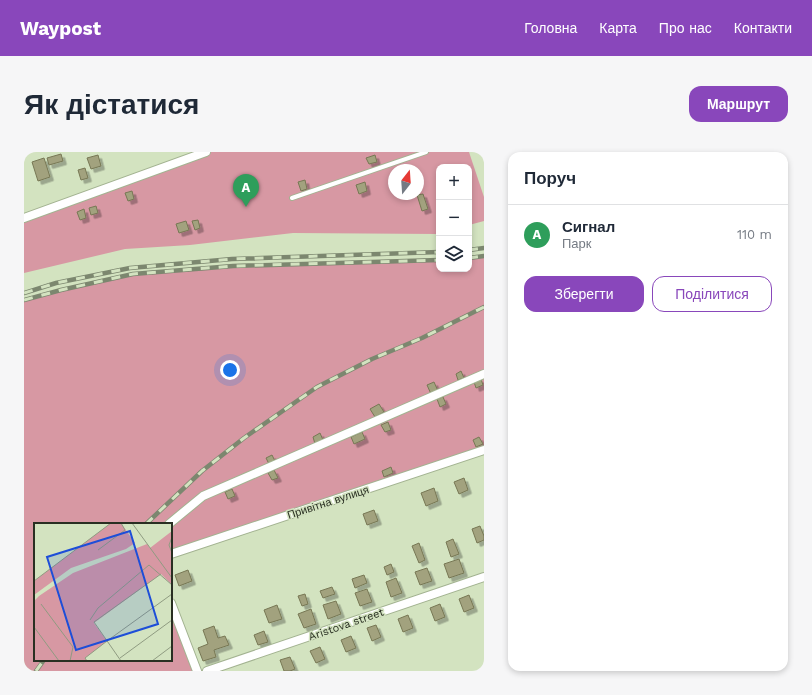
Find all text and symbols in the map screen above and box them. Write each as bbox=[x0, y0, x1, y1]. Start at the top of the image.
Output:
text: Waypost bbox=[20, 17, 101, 40]
text: Головна bbox=[524, 20, 577, 36]
text: Карта bbox=[599, 20, 637, 36]
text: Про нас bbox=[659, 20, 712, 36]
text: Контакти bbox=[734, 20, 792, 36]
button: Маршрут bbox=[689, 86, 788, 122]
text: Як дістатися bbox=[24, 88, 199, 121]
north arrow bbox=[388, 164, 424, 200]
map controls bbox=[436, 164, 472, 272]
button: + bbox=[436, 164, 472, 200]
text: Поруч bbox=[524, 168, 576, 188]
pin: A bbox=[233, 174, 259, 207]
button: − bbox=[436, 200, 472, 236]
text: Сигнал bbox=[562, 218, 615, 236]
text: A bbox=[533, 227, 541, 242]
text: 110 m bbox=[737, 227, 772, 242]
button: layers bbox=[436, 236, 472, 272]
text: Парк bbox=[562, 236, 592, 251]
button: Зберегти bbox=[524, 276, 644, 312]
button: Поділитися bbox=[652, 276, 772, 312]
your location bbox=[220, 360, 240, 380]
street label: Привітна вулиця bbox=[286, 483, 371, 522]
inset map bbox=[34, 523, 172, 661]
street label: Aristova street bbox=[307, 605, 386, 643]

